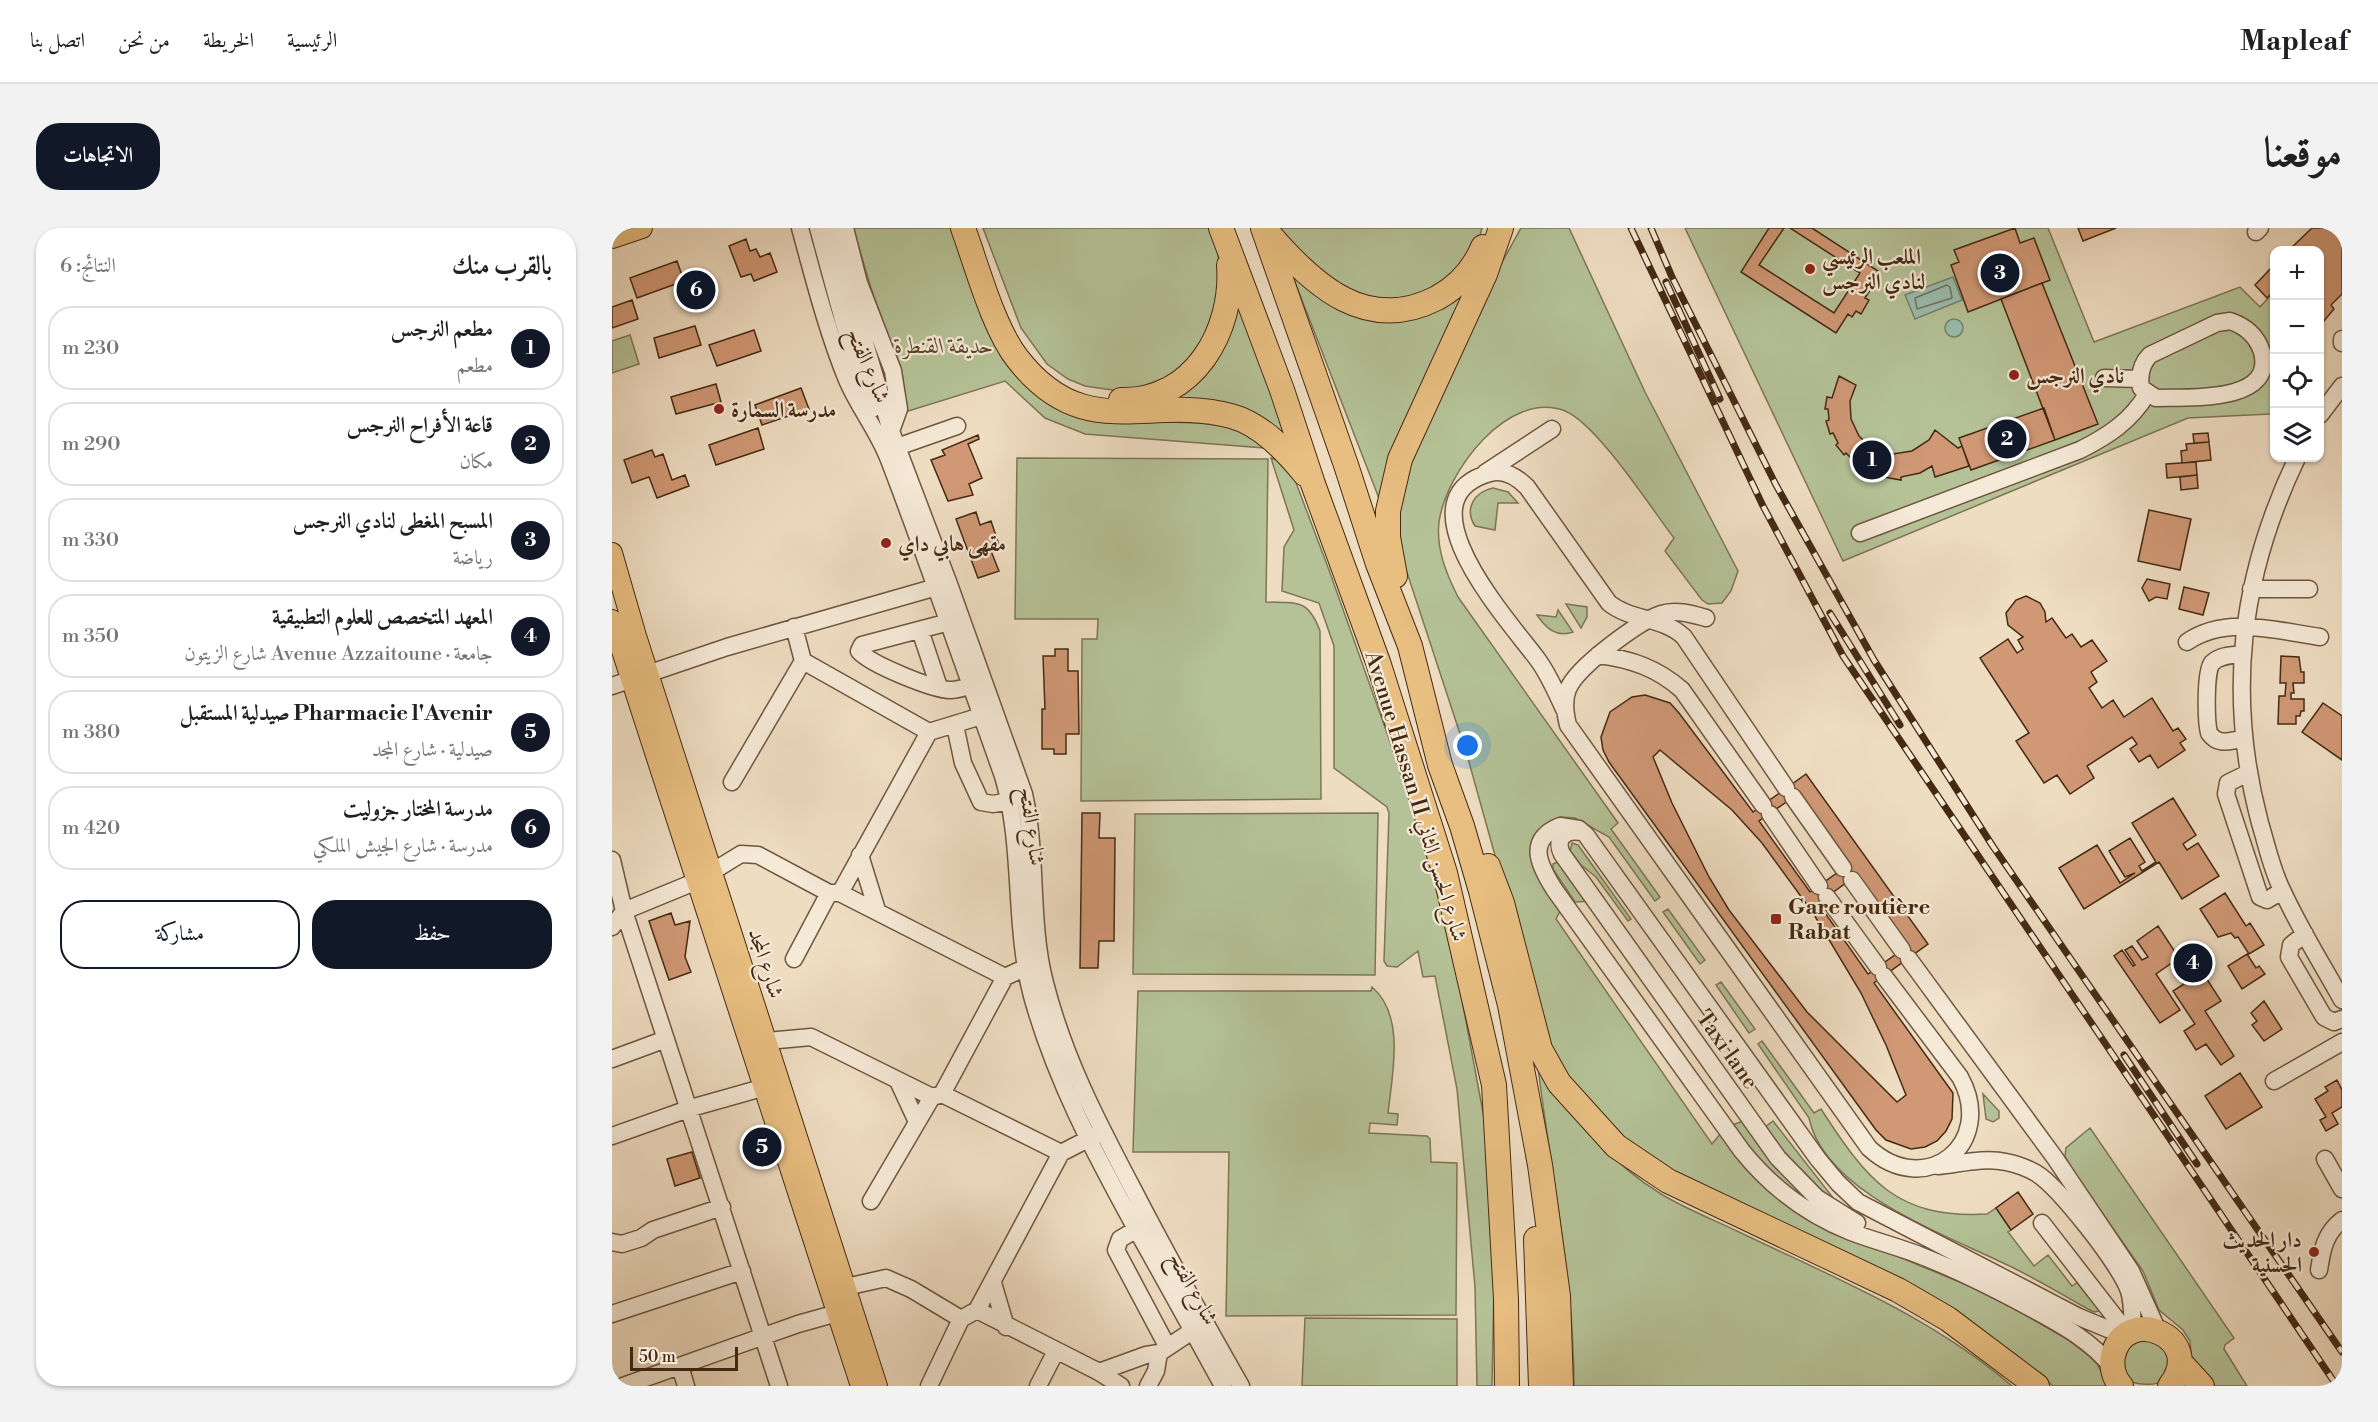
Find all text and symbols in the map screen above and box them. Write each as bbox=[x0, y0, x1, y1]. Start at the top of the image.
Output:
text: Mapleaf bbox=[2240, 24, 2348, 59]
text: اتصل بنا bbox=[30, 28, 85, 54]
text: من نحن bbox=[118, 28, 170, 54]
text: الخريطة bbox=[203, 28, 254, 54]
text: الرئيسية bbox=[287, 28, 337, 54]
button: الاتجاهات bbox=[36, 123, 160, 190]
text: موقعنا bbox=[2264, 127, 2342, 180]
place label: الملعب الرئيسي لنادي النرجس bbox=[1822, 244, 1925, 300]
map controls bbox=[2270, 246, 2324, 462]
button: + bbox=[2270, 246, 2324, 300]
text: بالقرب منك bbox=[452, 250, 552, 282]
pin: 3 bbox=[1980, 250, 2020, 296]
text: النتائج: 6 bbox=[60, 254, 116, 279]
marker: الملعب الرئيسي لنادي النرجس bbox=[1803, 262, 1817, 276]
pin: 6 bbox=[676, 268, 716, 312]
button: − bbox=[2270, 300, 2324, 354]
text: مطعم النرجس bbox=[390, 316, 493, 343]
street label: شارع الفتح bbox=[835, 324, 895, 409]
park label: حديقة القنطرة bbox=[893, 333, 994, 360]
text: 230 m bbox=[62, 336, 119, 361]
text: 1 bbox=[526, 336, 535, 361]
text: مطعم bbox=[456, 354, 493, 379]
button: locate bbox=[2270, 354, 2324, 408]
place label: نادي النرجس bbox=[2026, 363, 2124, 394]
marker: نادي النرجس bbox=[2007, 368, 2021, 382]
place label: مدرسة السمارة bbox=[731, 397, 836, 424]
marker: مدرسة السمارة bbox=[712, 402, 726, 416]
button: layers bbox=[2270, 408, 2324, 462]
text: قاعة الأفراح النرجس bbox=[346, 412, 493, 439]
pin: 2 bbox=[1988, 416, 2026, 462]
text: 290 m bbox=[62, 432, 120, 457]
text: 2 bbox=[524, 432, 537, 457]
pin: 1 bbox=[1852, 438, 1892, 482]
text: مكان bbox=[459, 450, 493, 475]
text: المسبح المغطى لنادي النرجس bbox=[292, 508, 493, 535]
text: 330 m bbox=[62, 528, 119, 553]
text: 3 bbox=[524, 528, 537, 553]
place label: مقهى هابي داي bbox=[898, 531, 1006, 562]
marker: مقهى هابي داي bbox=[879, 536, 893, 550]
text: رياضة bbox=[453, 546, 493, 571]
text: المعهد المتخصص للعلوم التطبيقية bbox=[272, 604, 493, 631]
text: 350 m bbox=[62, 624, 119, 649]
text: 4 bbox=[524, 624, 537, 649]
text: جامعة · Avenue Azzaitoune شارع الزيتون bbox=[184, 642, 493, 667]
street label: Avenue Hassan II شارع الحسن الثاني bbox=[1354, 647, 1473, 946]
text: Pharmacie l'Avenir صيدلية المستقبل bbox=[179, 700, 493, 727]
text: 380 m bbox=[62, 720, 120, 745]
text: 5 bbox=[524, 720, 537, 745]
your location bbox=[1453, 731, 1482, 760]
text: صيدلية · شارع المجد bbox=[372, 738, 493, 763]
street label: شارع الفتح bbox=[1008, 785, 1050, 868]
text: مدرسة المختار جزوليت bbox=[343, 796, 493, 823]
text: 420 m bbox=[62, 816, 120, 841]
text: 6 bbox=[524, 816, 537, 841]
text: مدرسة · شارع الجيش الملكي bbox=[313, 834, 493, 859]
place label: Gare routière Rabat bbox=[1788, 894, 1931, 946]
button: مشاركة bbox=[60, 900, 300, 969]
button: حفظ bbox=[312, 900, 552, 969]
marker: Gare routière Rabat bbox=[1769, 912, 1783, 926]
street label: شارع المجد bbox=[738, 925, 790, 1003]
pin: 4 bbox=[2174, 940, 2212, 986]
street label: Taxi lane bbox=[1690, 1005, 1764, 1095]
pin: 5 bbox=[742, 1124, 782, 1170]
place label: دار الحديث الحسنية bbox=[2223, 1227, 2302, 1279]
marker: دار الحديث الحسنية bbox=[2307, 1245, 2321, 1259]
street label: شارع الفتح bbox=[1157, 1248, 1224, 1332]
scale bar bbox=[630, 1344, 738, 1372]
text: 50 m bbox=[639, 1347, 676, 1367]

